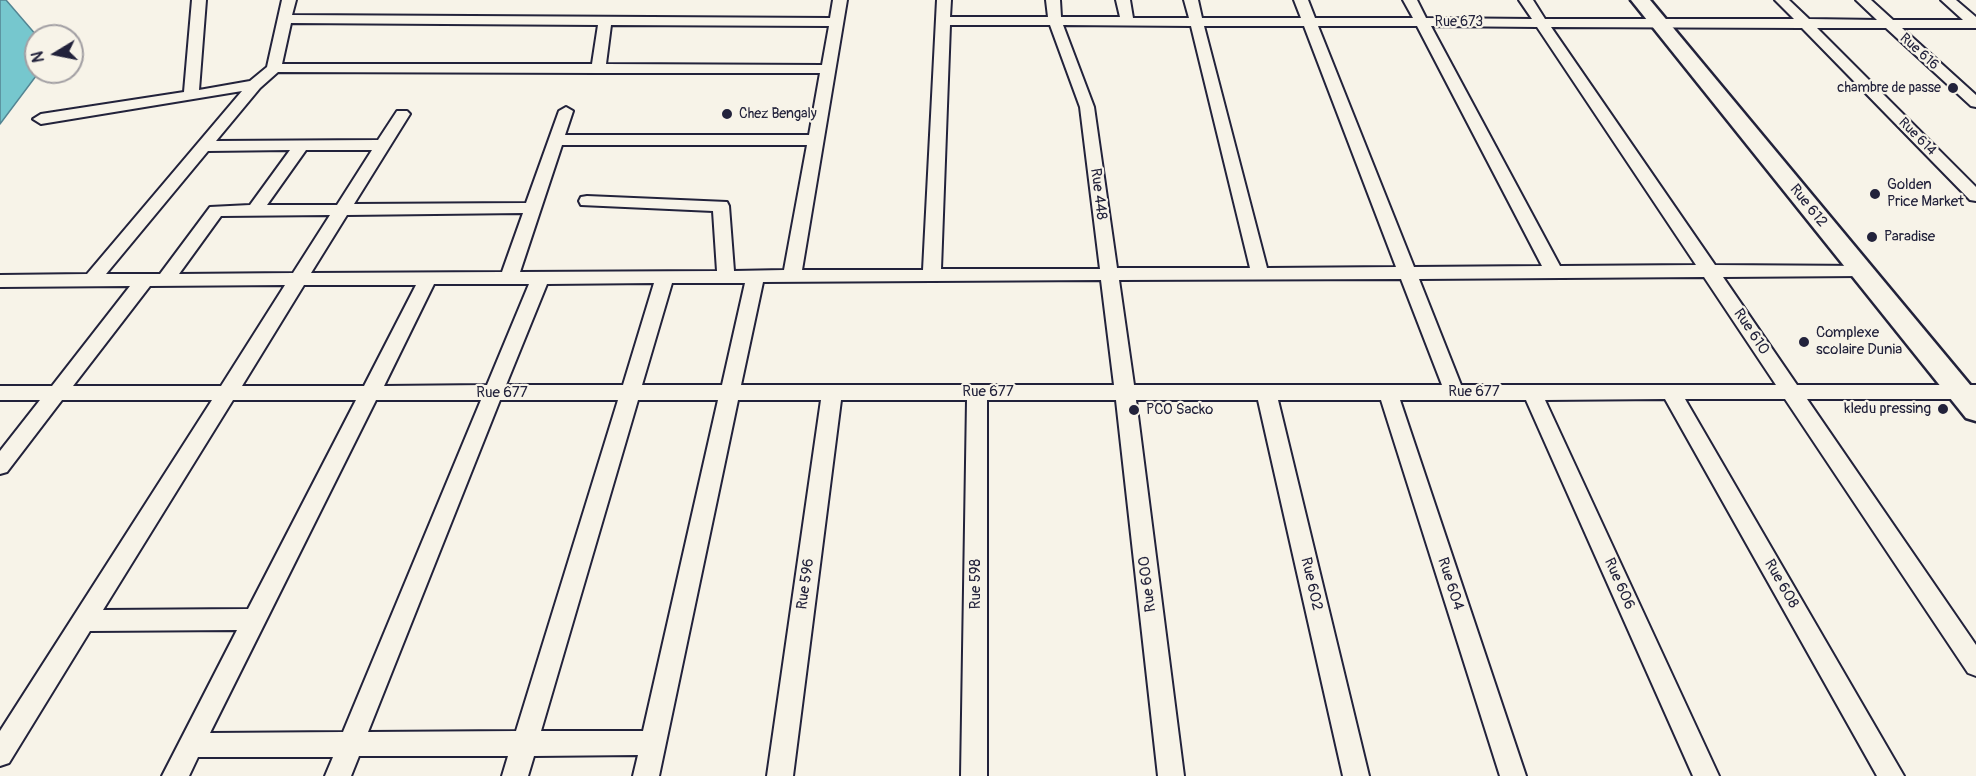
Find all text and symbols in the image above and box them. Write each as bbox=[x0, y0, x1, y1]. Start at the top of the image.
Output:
street label: Rue 673 bbox=[1435, 14, 1483, 30]
north arrow bbox=[24, 24, 84, 84]
street label: Rue 616 bbox=[1896, 30, 1942, 74]
text: N bbox=[27, 50, 49, 64]
place label: chambre de passe bbox=[1837, 80, 1941, 96]
marker: chambre de passe bbox=[1946, 81, 1960, 95]
place label: Chez Bengaly bbox=[739, 106, 817, 122]
marker: Chez Bengaly bbox=[720, 107, 734, 121]
street label: Rue 614 bbox=[1895, 115, 1939, 159]
street label: Rue 448 bbox=[1086, 167, 1110, 221]
place label: Golden Price Market bbox=[1887, 176, 1964, 211]
street label: Rue 612 bbox=[1785, 181, 1831, 231]
marker: Golden Price Market bbox=[1868, 187, 1882, 201]
place label: Paradise bbox=[1884, 228, 1935, 246]
marker: Paradise bbox=[1865, 230, 1879, 244]
street label: Rue 610 bbox=[1729, 306, 1773, 358]
place label: Complexe scolaire Dunia bbox=[1816, 324, 1902, 359]
marker: Complexe scolaire Dunia bbox=[1797, 335, 1811, 349]
street label: Rue 677 bbox=[962, 383, 1014, 401]
street label: Rue 677 bbox=[1448, 383, 1500, 401]
street label: Rue 677 bbox=[476, 384, 528, 402]
place label: kledu pressing bbox=[1844, 400, 1931, 418]
place label: PCO Sacko bbox=[1146, 401, 1213, 419]
marker: kledu pressing bbox=[1936, 402, 1950, 416]
marker: PCO Sacko bbox=[1127, 403, 1141, 417]
street label: Rue 600 bbox=[1136, 555, 1160, 613]
street label: Rue 604 bbox=[1433, 555, 1467, 613]
street label: Rue 606 bbox=[1600, 555, 1638, 613]
street label: Rue 602 bbox=[1296, 556, 1326, 612]
street label: Rue 608 bbox=[1760, 556, 1802, 612]
street label: Rue 596 bbox=[794, 557, 818, 611]
street label: Rue 598 bbox=[967, 559, 985, 609]

